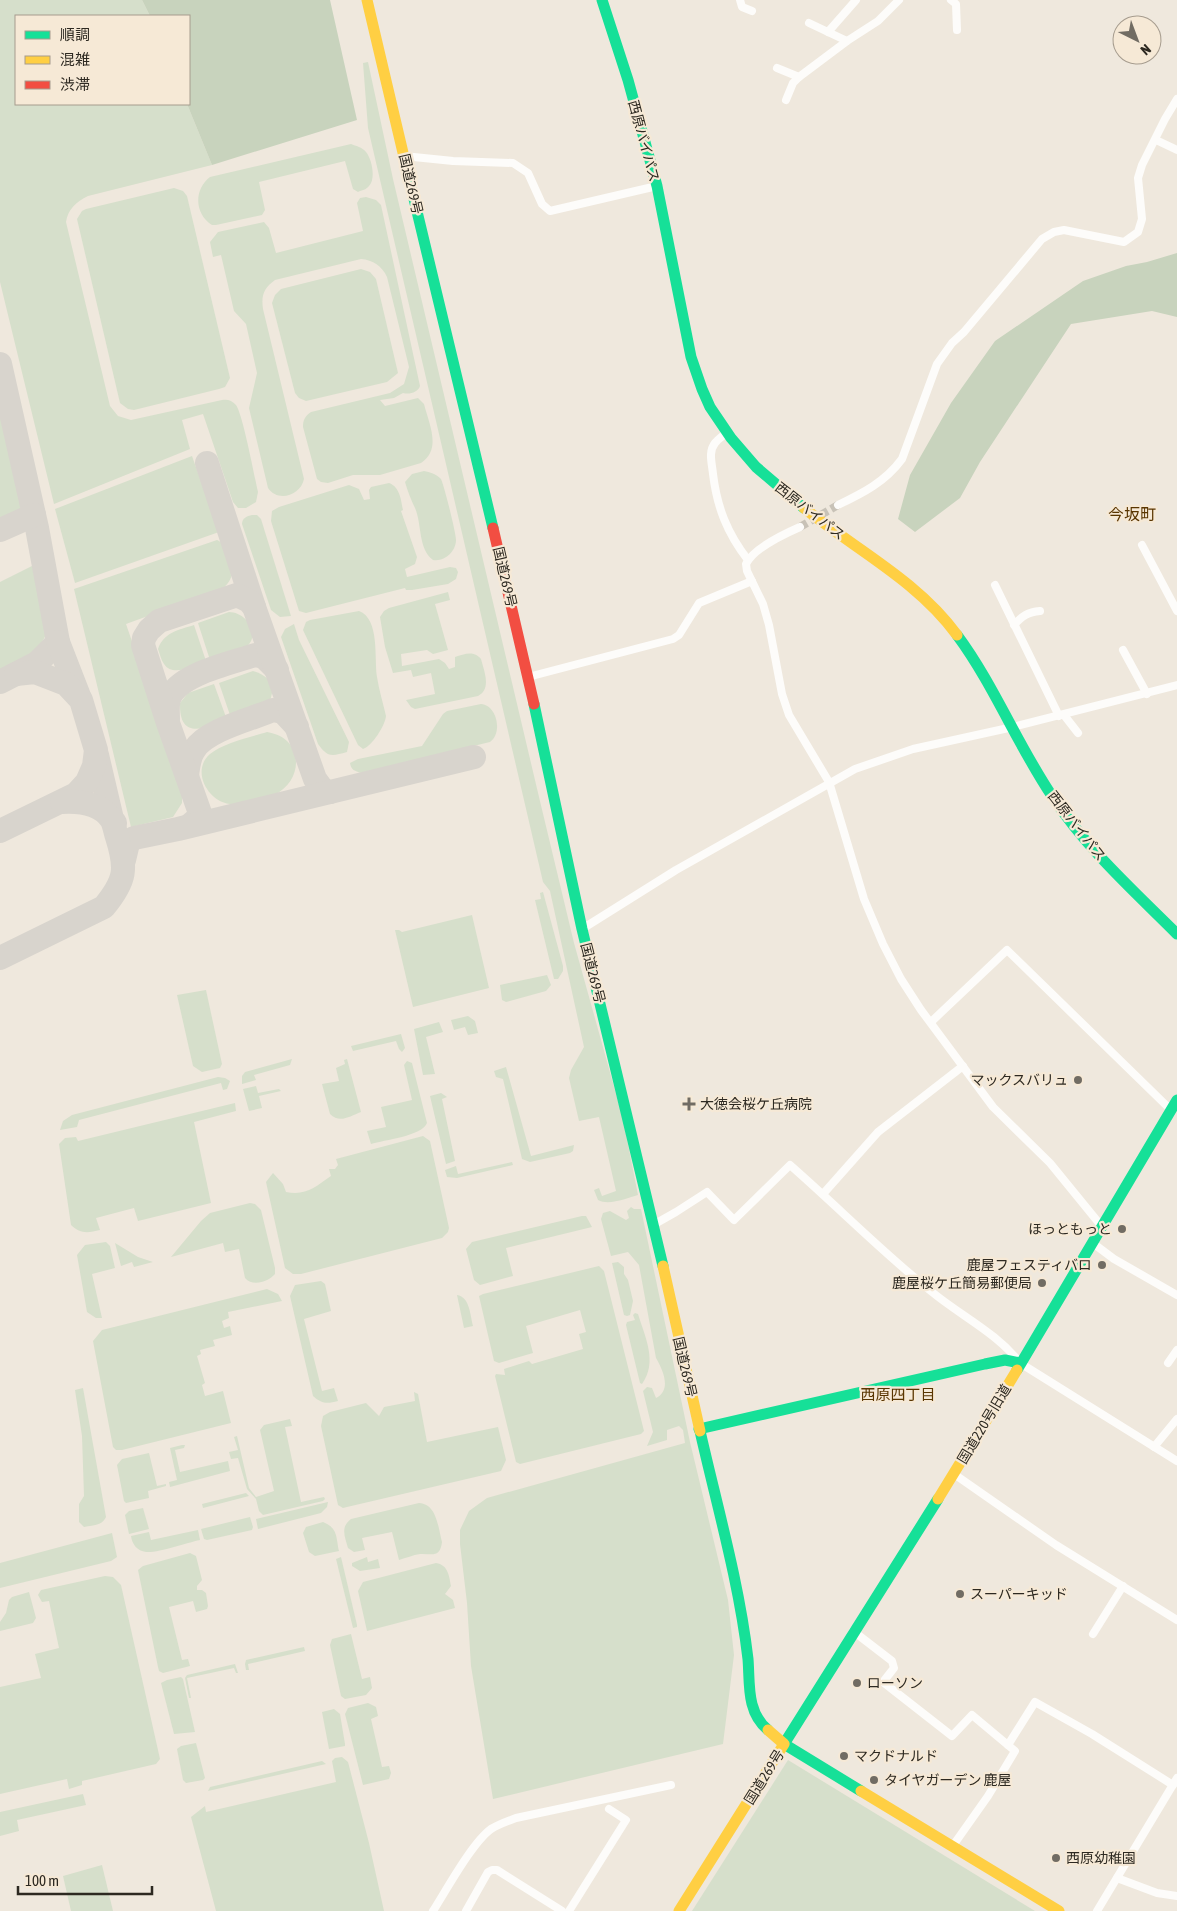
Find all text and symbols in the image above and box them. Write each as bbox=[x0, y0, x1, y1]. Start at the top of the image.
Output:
legend bbox=[15, 15, 190, 105]
north arrow bbox=[1112, 15, 1162, 65]
text: 順調 bbox=[60, 26, 90, 43]
text: N bbox=[1137, 41, 1154, 58]
text: 混雑 bbox=[60, 51, 90, 68]
text: 渋滞 bbox=[60, 76, 90, 93]
street label: 西原バイパス bbox=[625, 98, 663, 184]
street label: 国道269号 bbox=[396, 152, 426, 216]
street label: 西原バイパス bbox=[772, 479, 848, 543]
district label: 今坂町 bbox=[1108, 505, 1156, 523]
street label: 国道269号 bbox=[490, 545, 520, 609]
street label: 西原バイパス bbox=[1045, 788, 1109, 864]
street label: 国道269号 bbox=[578, 941, 608, 1005]
place label: マックスバリュ bbox=[970, 1072, 1068, 1088]
marker: マックスバリュ bbox=[1072, 1074, 1084, 1086]
place label: 大徳会桜ケ丘病院 bbox=[700, 1096, 812, 1112]
marker: 大徳会桜ケ丘病院 bbox=[682, 1097, 696, 1111]
place label: ほっともっと bbox=[1028, 1221, 1112, 1237]
marker: ほっともっと bbox=[1116, 1223, 1128, 1235]
place label: 鹿屋フェスティバロ bbox=[967, 1257, 1092, 1273]
marker: 鹿屋フェスティバロ bbox=[1096, 1259, 1108, 1271]
place label: 鹿屋桜ケ丘簡易郵便局 bbox=[892, 1275, 1032, 1291]
marker: 鹿屋桜ケ丘簡易郵便局 bbox=[1036, 1277, 1048, 1289]
street label: 国道269号 bbox=[670, 1335, 700, 1399]
street label: 国道220号旧道 bbox=[954, 1381, 1014, 1467]
district label: 西原四丁目 bbox=[860, 1386, 936, 1403]
place label: スーパーキッド bbox=[970, 1586, 1068, 1602]
marker: スーパーキッド bbox=[954, 1588, 966, 1600]
place label: ローソン bbox=[867, 1675, 923, 1691]
marker: ローソン bbox=[851, 1677, 863, 1689]
street label: 国道269号 bbox=[741, 1747, 787, 1807]
place label: マクドナルド bbox=[854, 1748, 938, 1764]
marker: マクドナルド bbox=[838, 1750, 850, 1762]
place label: タイヤガーデン 鹿屋 bbox=[884, 1772, 1012, 1788]
marker: タイヤガーデン 鹿屋 bbox=[868, 1774, 880, 1786]
place label: 西原幼稚園 bbox=[1066, 1850, 1136, 1866]
marker: 西原幼稚園 bbox=[1050, 1852, 1062, 1864]
scale bar bbox=[18, 1864, 151, 1896]
text: 100 m bbox=[25, 1872, 59, 1889]

